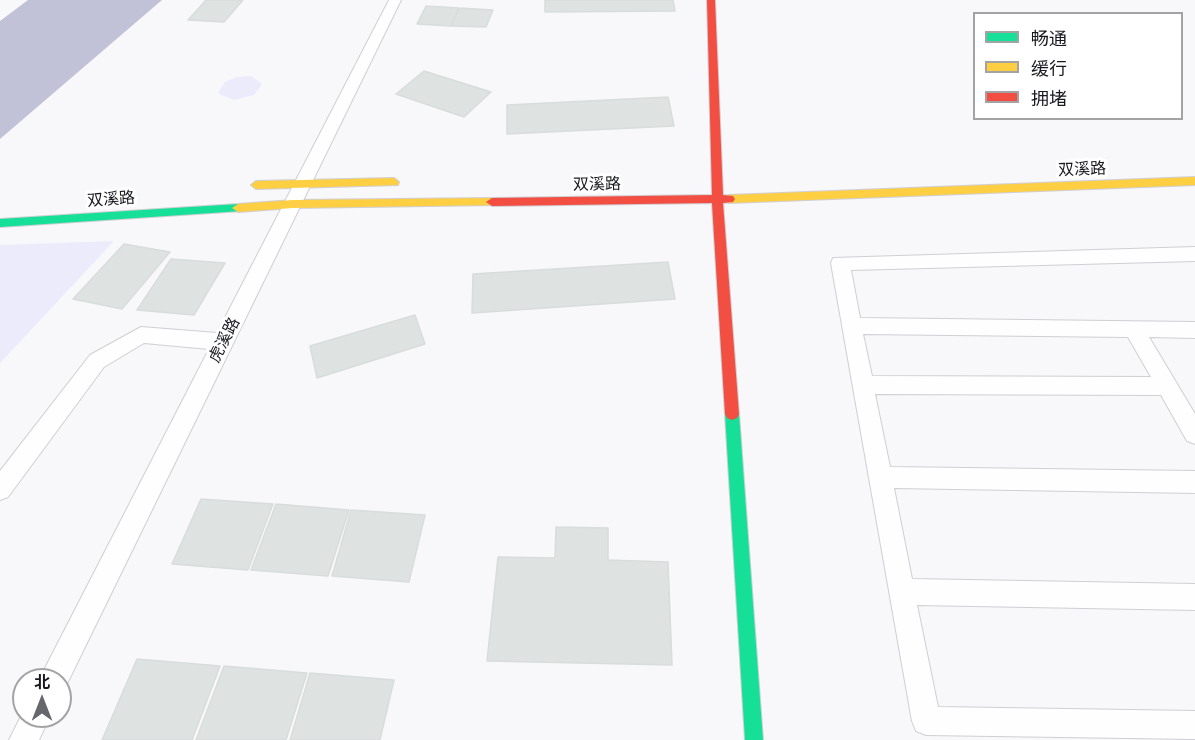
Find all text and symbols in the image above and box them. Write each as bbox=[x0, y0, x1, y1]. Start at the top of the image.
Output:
legend bbox=[973, 12, 1183, 120]
text: 畅通 bbox=[1031, 27, 1067, 49]
text: 缓行 bbox=[1031, 57, 1067, 79]
text: 拥堵 bbox=[1031, 87, 1067, 109]
street label: 双溪路 bbox=[1058, 159, 1106, 179]
street label: 双溪路 bbox=[573, 174, 621, 194]
street label: 双溪路 bbox=[86, 188, 136, 210]
street label: 虎溪路 bbox=[205, 314, 243, 366]
north arrow bbox=[12, 668, 72, 728]
text: 北 bbox=[34, 672, 50, 691]

